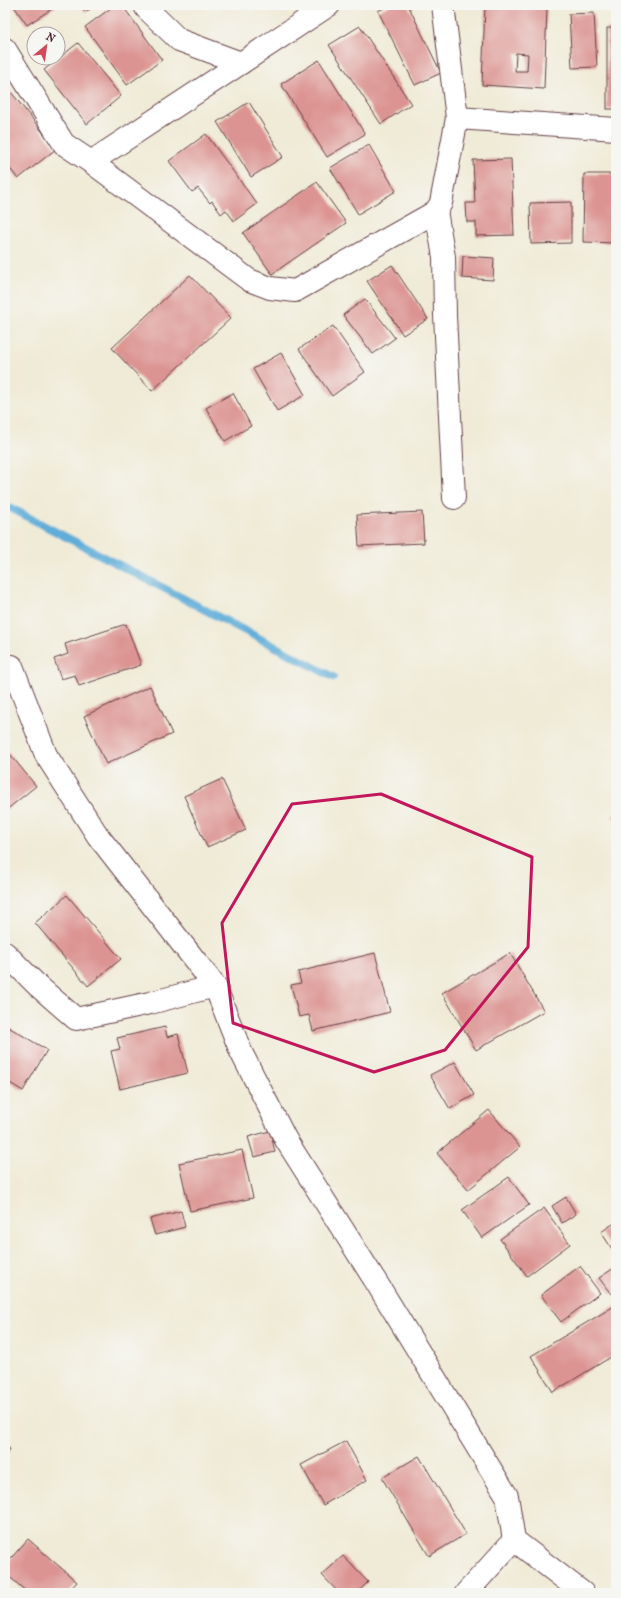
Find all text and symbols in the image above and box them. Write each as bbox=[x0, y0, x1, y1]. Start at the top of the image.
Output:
north arrow bbox=[26, 26, 66, 66]
text: N bbox=[44, 30, 58, 46]

